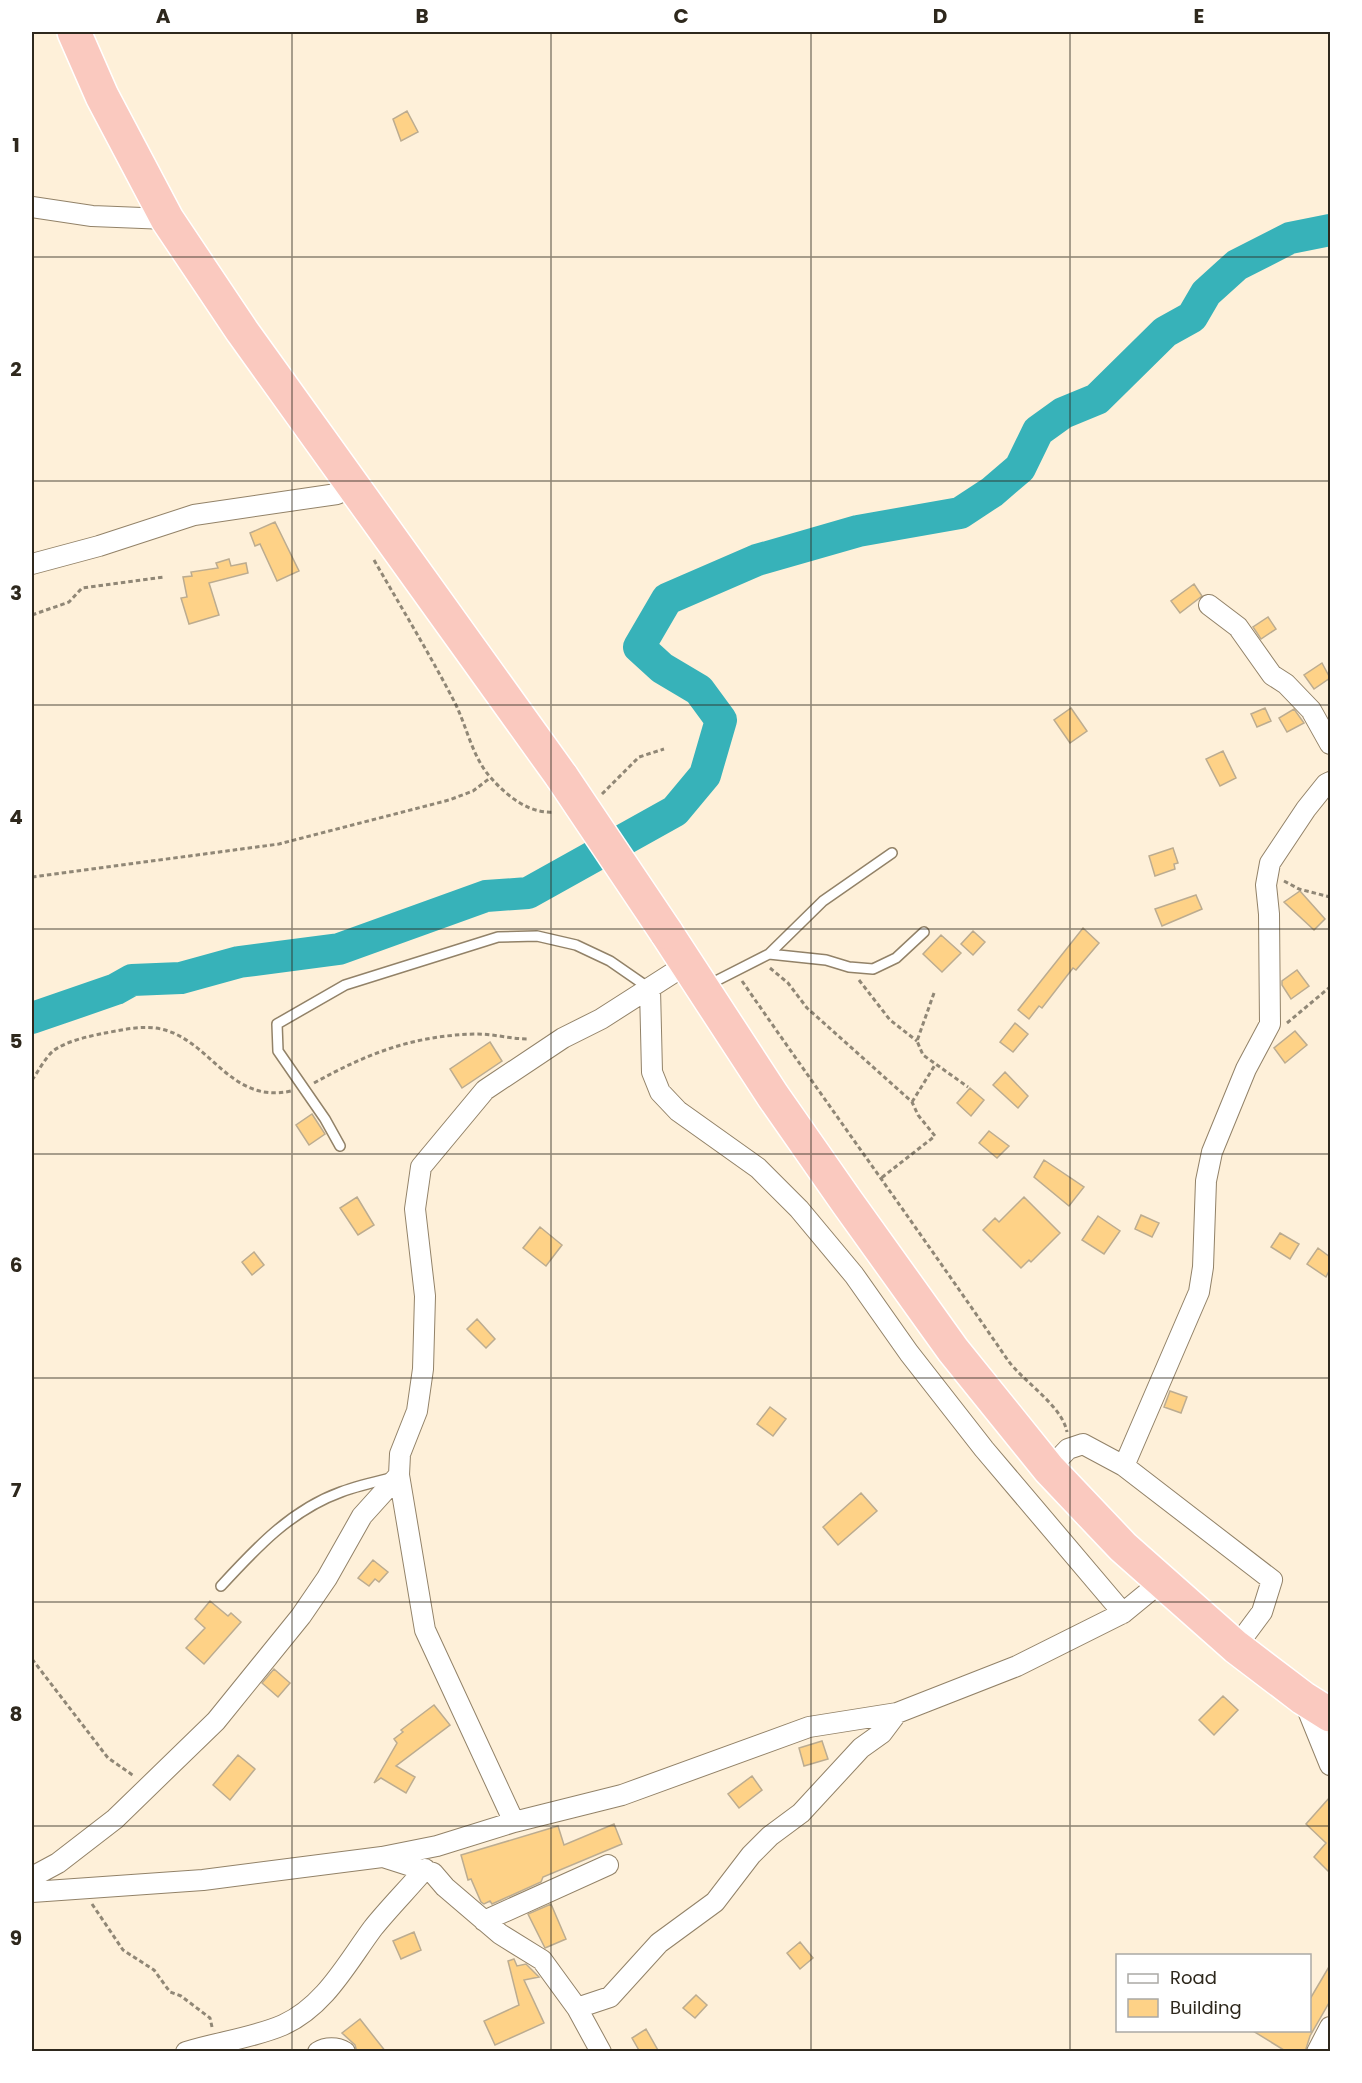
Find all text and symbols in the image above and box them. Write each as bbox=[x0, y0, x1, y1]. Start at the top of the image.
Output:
text: A bbox=[156, 2, 171, 30]
text: B bbox=[415, 2, 429, 30]
text: C bbox=[673, 2, 689, 30]
text: D bbox=[933, 2, 947, 30]
text: E bbox=[1194, 2, 1204, 30]
text: 1 bbox=[12, 131, 20, 159]
text: 2 bbox=[10, 355, 22, 383]
text: 3 bbox=[10, 579, 22, 607]
text: 4 bbox=[9, 803, 23, 831]
text: 5 bbox=[10, 1027, 23, 1055]
text: 6 bbox=[10, 1251, 22, 1279]
text: 7 bbox=[11, 1476, 22, 1504]
text: 8 bbox=[10, 1700, 22, 1728]
text: 9 bbox=[10, 1924, 22, 1952]
legend bbox=[1116, 1954, 1311, 2032]
text: Road bbox=[1170, 1965, 1217, 1990]
text: Building bbox=[1170, 1995, 1242, 2020]

